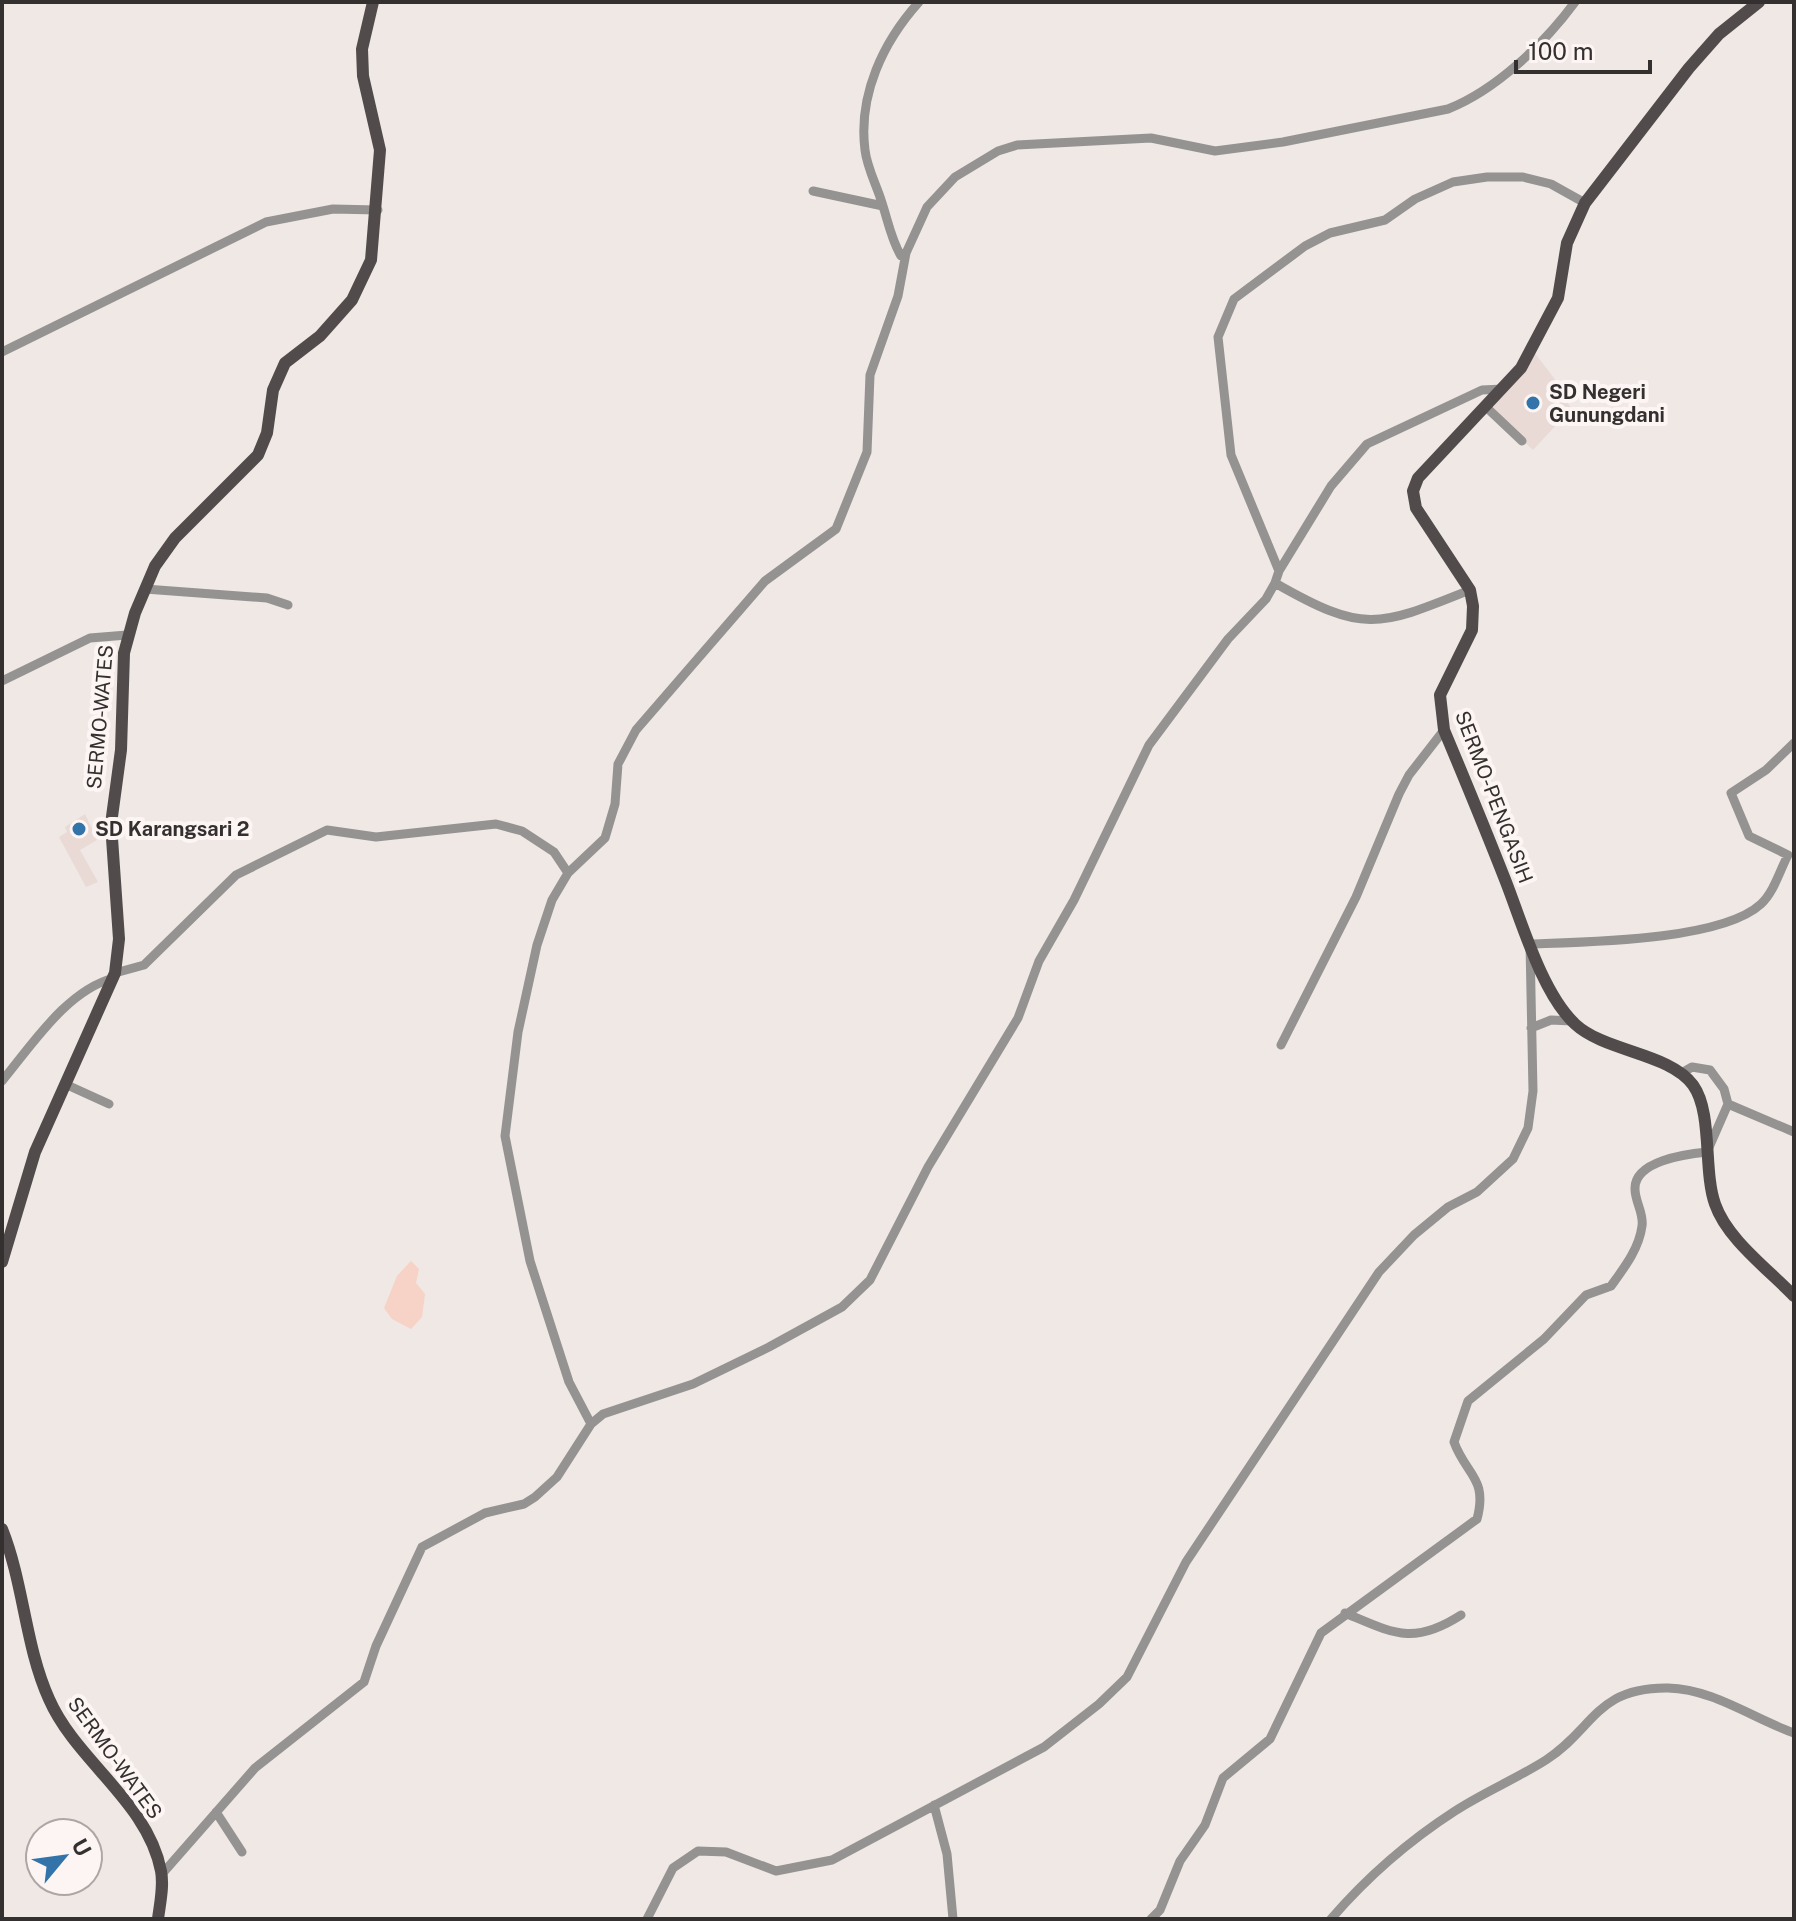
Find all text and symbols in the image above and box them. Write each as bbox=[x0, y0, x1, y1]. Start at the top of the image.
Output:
scale bar bbox=[1516, 24, 1650, 74]
text: 100 m bbox=[1528, 37, 1594, 65]
place label: SD Negeri Gunungdani bbox=[1549, 380, 1665, 427]
marker: SD Negeri Gunungdani bbox=[1524, 394, 1542, 412]
street label: SERMO-WATES bbox=[82, 644, 118, 790]
street label: SERMO-PENGASIH bbox=[1450, 707, 1538, 887]
place label: SD Karangsari 2 bbox=[95, 817, 249, 841]
marker: SD Karangsari 2 bbox=[70, 820, 88, 838]
street label: SERMO-WATES bbox=[63, 1692, 167, 1824]
north arrow bbox=[24, 1817, 104, 1897]
text: U bbox=[66, 1834, 97, 1861]

